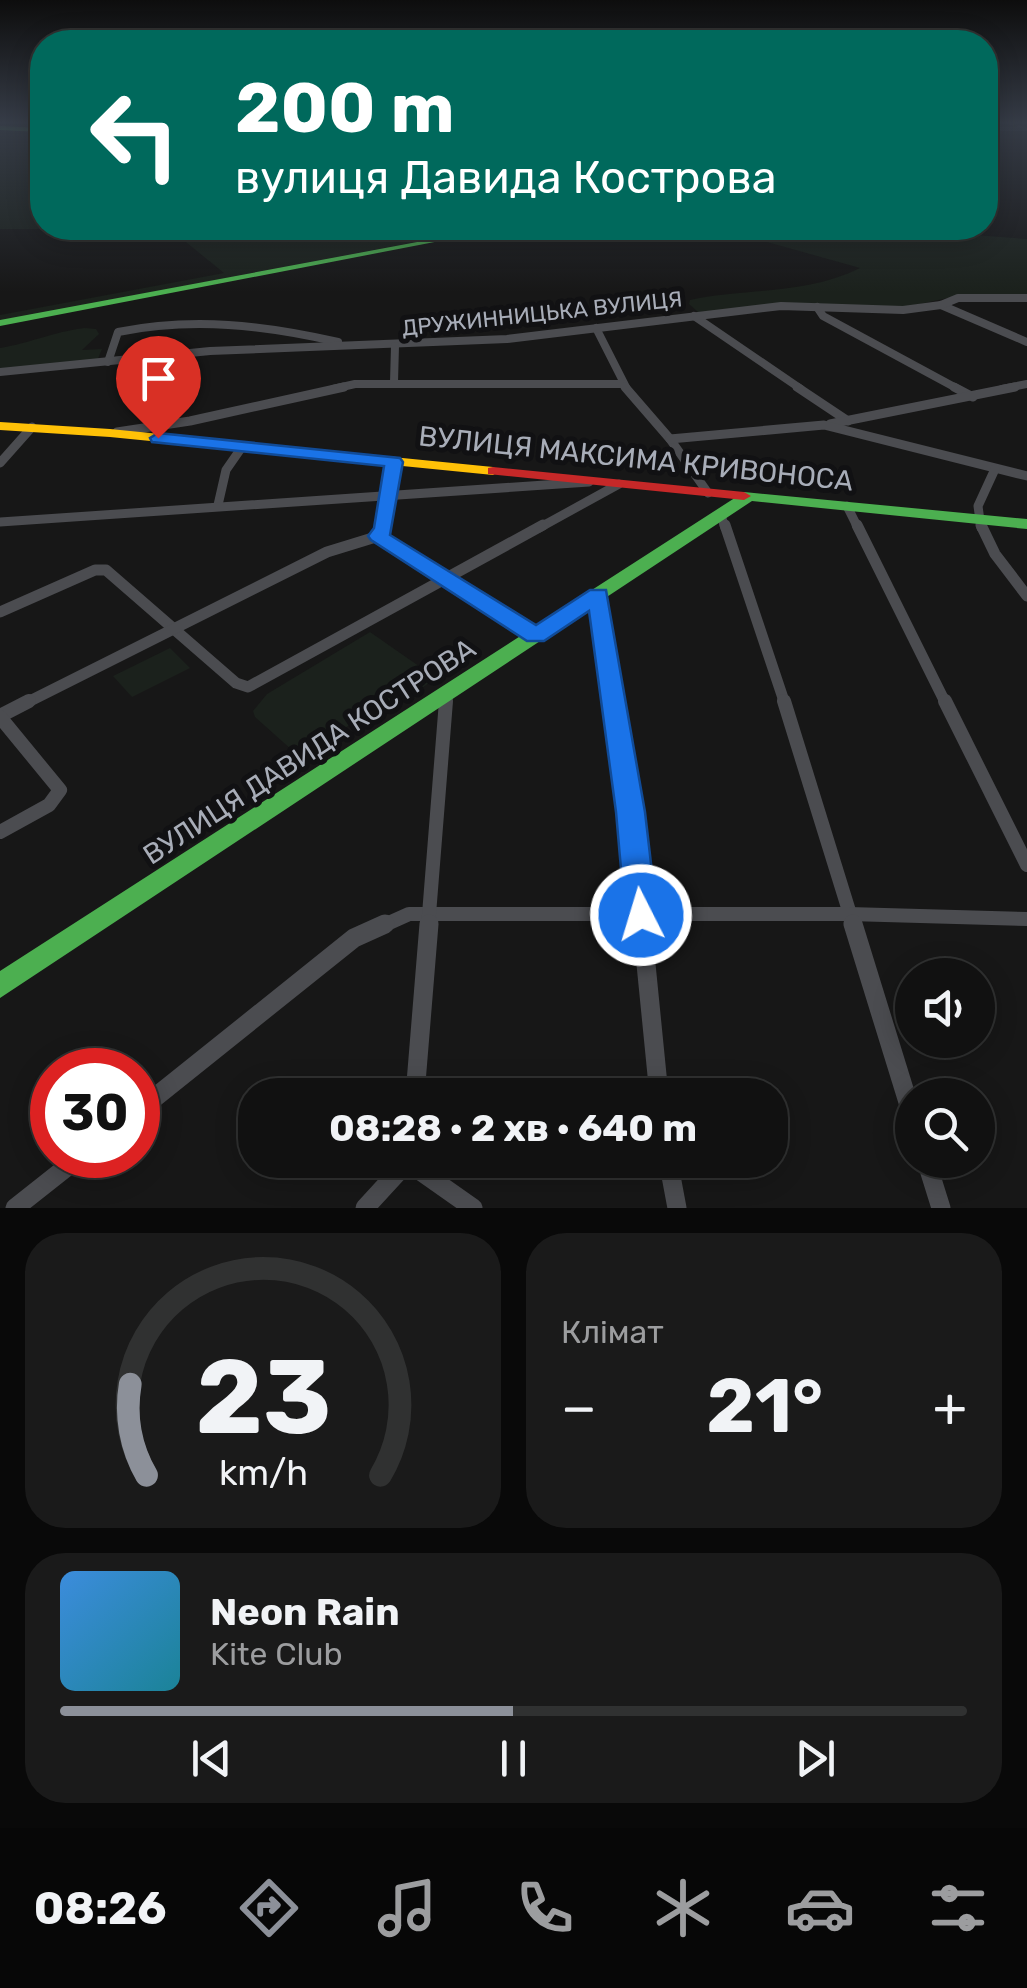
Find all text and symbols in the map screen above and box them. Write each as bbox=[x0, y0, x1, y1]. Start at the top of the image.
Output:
text: 200 m bbox=[235, 67, 455, 150]
icon: left bbox=[70, 70, 200, 200]
text: вулиця Давида Кострова bbox=[235, 151, 777, 204]
street label: ДРУЖИННИЦЬКА ВУЛИЦЯ bbox=[401, 285, 684, 342]
pin bbox=[116, 336, 201, 439]
icon: arrive bbox=[131, 351, 186, 406]
street label: ВУЛИЦЯ МАКСИМА КРИВОНОСА bbox=[417, 419, 855, 498]
street label: ВУЛИЦЯ ДАВИДА КОСТРОВА bbox=[137, 631, 482, 871]
position arrow bbox=[589, 863, 693, 967]
map controls bbox=[895, 958, 995, 1178]
button: sound bbox=[895, 958, 995, 1058]
speed limit sign: 30 bbox=[30, 1048, 160, 1178]
button: search bbox=[895, 1078, 995, 1178]
text: 08:28 · 2 хв · 640 m bbox=[329, 1105, 697, 1151]
text: Клімат bbox=[561, 1313, 664, 1351]
text: 23 bbox=[195, 1336, 331, 1459]
text: 21° bbox=[706, 1362, 823, 1451]
text: − bbox=[561, 1375, 597, 1440]
text: + bbox=[933, 1375, 967, 1440]
text: km/h bbox=[218, 1452, 308, 1494]
text: Neon Rain bbox=[210, 1589, 400, 1635]
text: Kite Club bbox=[210, 1635, 343, 1673]
icon: previous bbox=[184, 1731, 239, 1786]
icon: pause bbox=[486, 1731, 541, 1786]
icon: next bbox=[788, 1731, 843, 1786]
icon: directions bbox=[234, 1873, 304, 1943]
icon: music bbox=[372, 1873, 442, 1943]
icon: phone bbox=[510, 1873, 580, 1943]
icon: climate bbox=[648, 1873, 718, 1943]
icon: car bbox=[785, 1873, 855, 1943]
icon: filters bbox=[923, 1873, 993, 1943]
text: 08:26 bbox=[34, 1882, 167, 1935]

